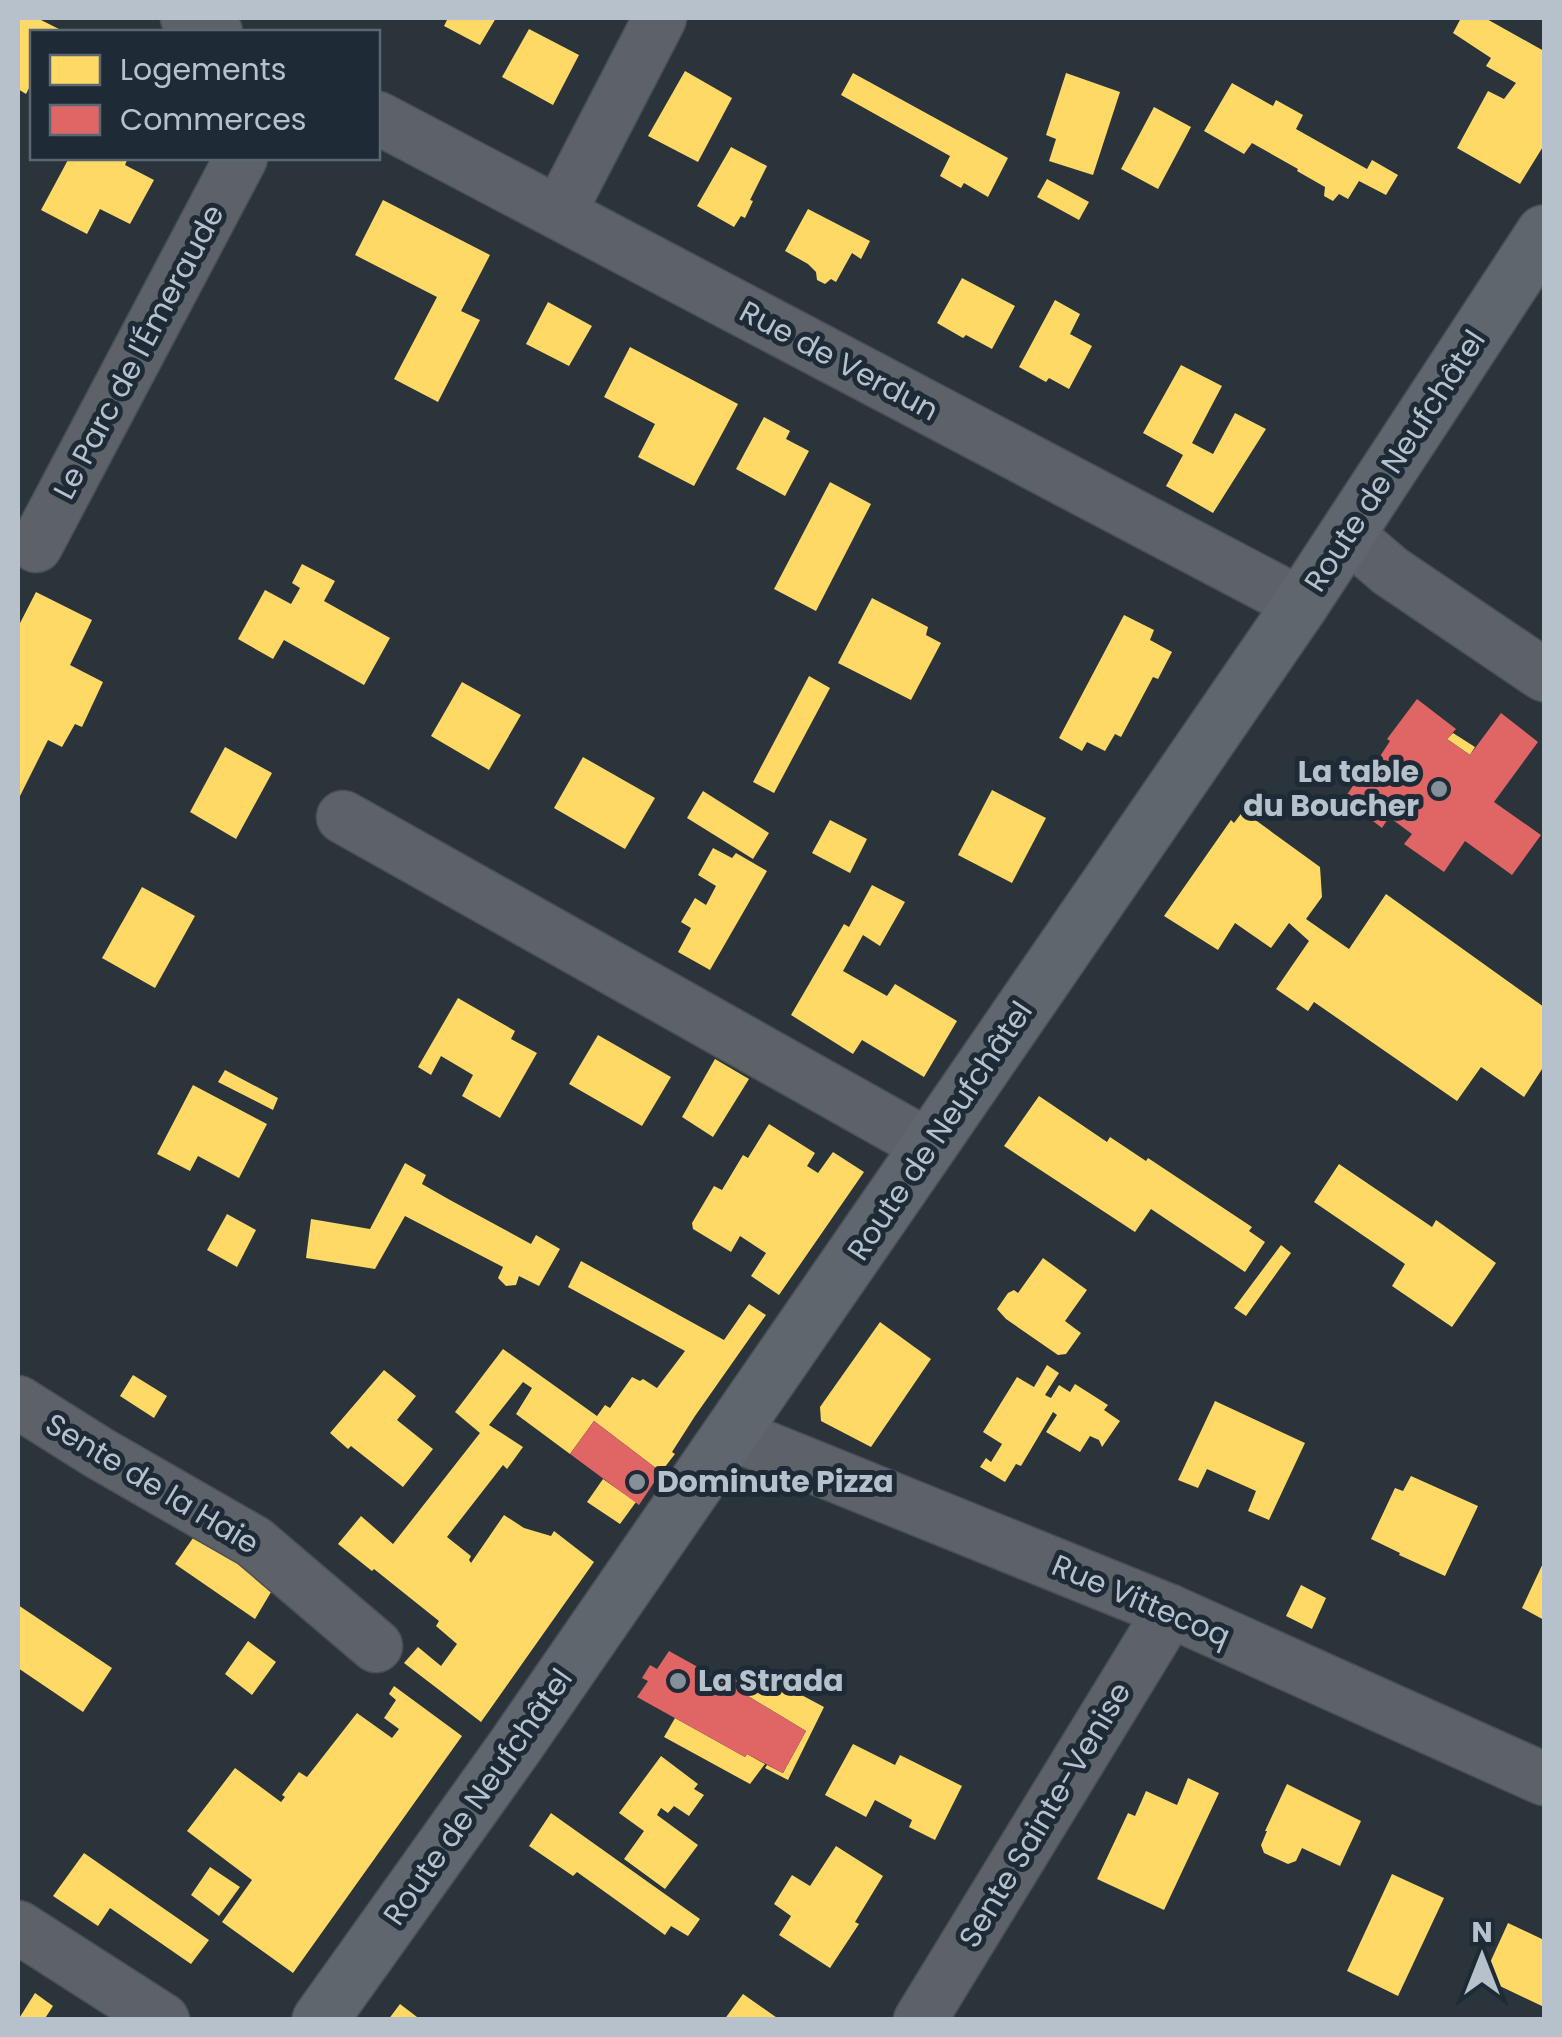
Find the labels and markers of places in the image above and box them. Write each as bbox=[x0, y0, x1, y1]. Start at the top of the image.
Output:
place label: La table du Boucher bbox=[1243, 750, 1419, 827]
marker: La table du Boucher bbox=[1428, 778, 1450, 800]
place label: Dominute Pizza bbox=[657, 1460, 894, 1503]
marker: Dominute Pizza bbox=[626, 1471, 648, 1493]
place label: La Strada bbox=[698, 1659, 844, 1702]
marker: La Strada bbox=[667, 1670, 689, 1692]

